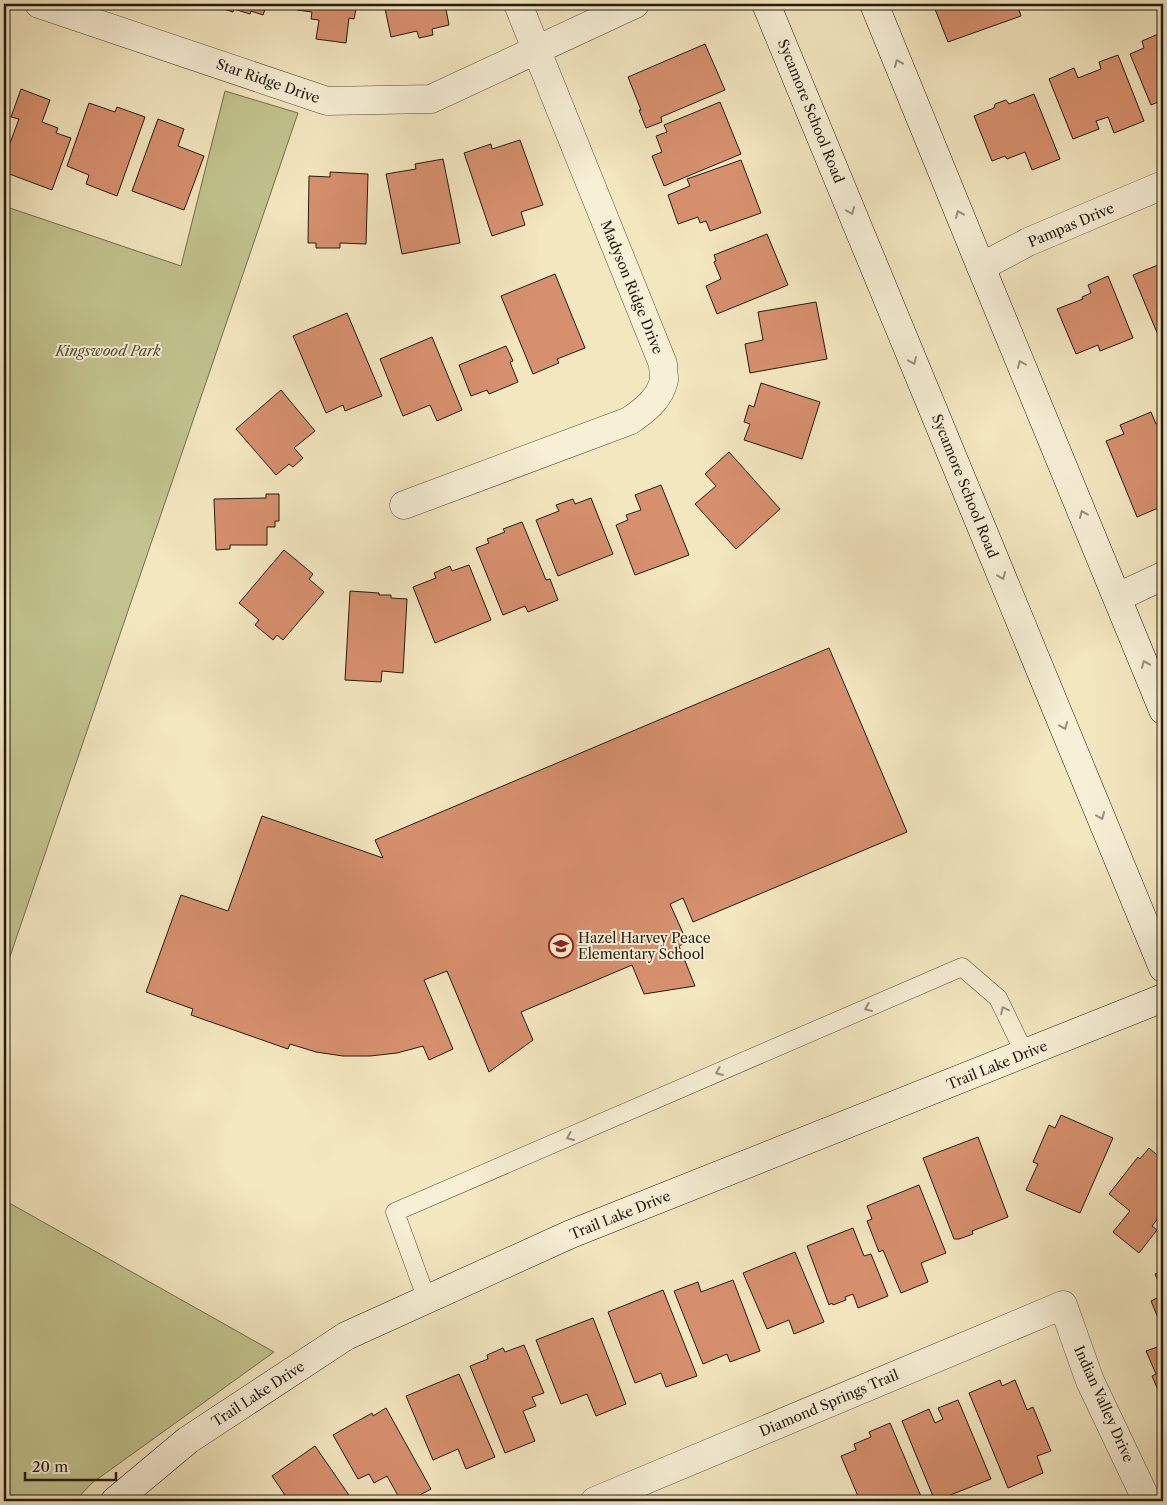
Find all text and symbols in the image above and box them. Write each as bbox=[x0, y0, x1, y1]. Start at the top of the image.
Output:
street label: Sycamore School Road bbox=[774, 36, 848, 186]
street label: Star Ridge Drive bbox=[214, 55, 322, 107]
one-way arrow bbox=[894, 59, 904, 68]
street label: Pampas Drive bbox=[1025, 199, 1117, 251]
one-way arrow bbox=[845, 206, 856, 215]
one-way arrow bbox=[955, 210, 965, 219]
street label: Madyson Ridge Drive bbox=[597, 217, 667, 357]
park label: Kingswood Park bbox=[54, 342, 161, 360]
one-way arrow bbox=[907, 356, 918, 365]
one-way arrow bbox=[1017, 360, 1027, 369]
street label: Sycamore School Road bbox=[928, 411, 1002, 561]
one-way arrow bbox=[1079, 510, 1090, 519]
one-way arrow bbox=[995, 571, 1006, 580]
one-way arrow bbox=[1141, 661, 1151, 669]
one-way arrow bbox=[1057, 721, 1068, 730]
one-way arrow bbox=[1094, 811, 1105, 820]
place label: Hazel Harvey Peace Elementary School bbox=[578, 929, 711, 963]
school or university icon: Hazel Harvey Peace Elementary School bbox=[548, 933, 574, 959]
one-way arrow bbox=[864, 1001, 873, 1012]
one-way arrow bbox=[1000, 1006, 1010, 1015]
street label: Trail Lake Drive bbox=[944, 1037, 1050, 1093]
one-way arrow bbox=[715, 1066, 724, 1077]
one-way arrow bbox=[566, 1130, 575, 1141]
street label: Trail Lake Drive bbox=[567, 1187, 673, 1243]
street label: Indian Valley Drive bbox=[1070, 1343, 1138, 1465]
street label: Trail Lake Drive bbox=[208, 1357, 308, 1431]
street label: Diamond Springs Trail bbox=[757, 1365, 901, 1441]
scale bar bbox=[25, 1450, 116, 1482]
text: 20 m bbox=[32, 1457, 68, 1476]

